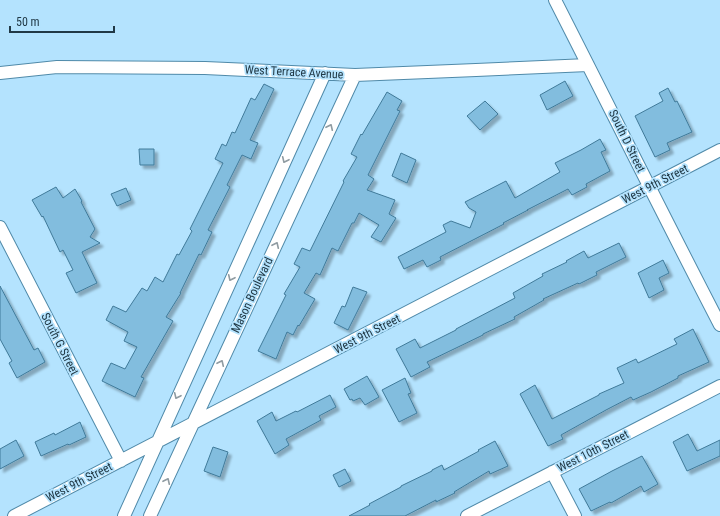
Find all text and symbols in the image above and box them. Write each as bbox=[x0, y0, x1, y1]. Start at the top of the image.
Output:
scale bar bbox=[10, 8, 114, 34]
text: 50 m bbox=[16, 15, 40, 29]
street label: West Terrace Avenue bbox=[244, 62, 344, 82]
street label: South D Street bbox=[606, 107, 648, 175]
one-way arrow bbox=[326, 123, 334, 130]
one-way arrow bbox=[282, 155, 290, 163]
street label: West 9th Street bbox=[620, 161, 691, 207]
one-way arrow bbox=[271, 241, 279, 249]
street label: Mason Boulevard bbox=[228, 255, 276, 335]
one-way arrow bbox=[228, 274, 236, 281]
street label: South G Street bbox=[38, 310, 82, 378]
street label: West 9th Street bbox=[332, 311, 403, 357]
one-way arrow bbox=[216, 359, 224, 367]
one-way arrow bbox=[174, 393, 182, 400]
street label: West 10th Street bbox=[555, 427, 632, 475]
street label: West 9th Street bbox=[44, 459, 115, 505]
one-way arrow bbox=[162, 477, 170, 485]

